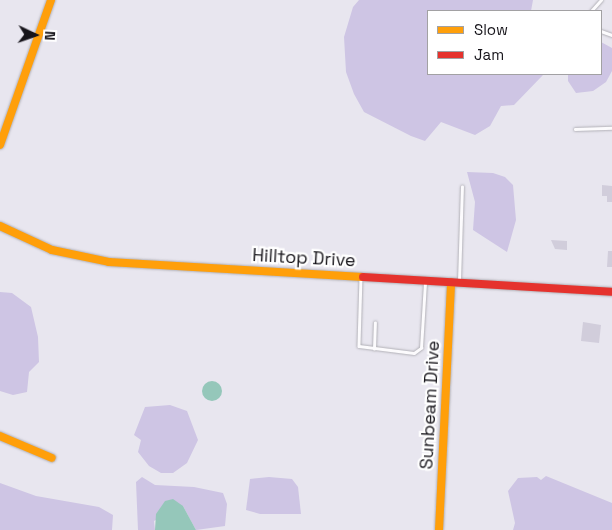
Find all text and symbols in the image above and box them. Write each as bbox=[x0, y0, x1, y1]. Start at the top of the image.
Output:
north arrow bbox=[10, 10, 60, 60]
legend bbox=[427, 10, 602, 75]
text: Slow bbox=[474, 20, 508, 39]
text: N bbox=[41, 31, 59, 41]
text: Jam bbox=[474, 45, 504, 64]
street label: Hilltop Drive bbox=[252, 245, 356, 271]
street label: Sunbeam Drive bbox=[416, 340, 444, 470]

